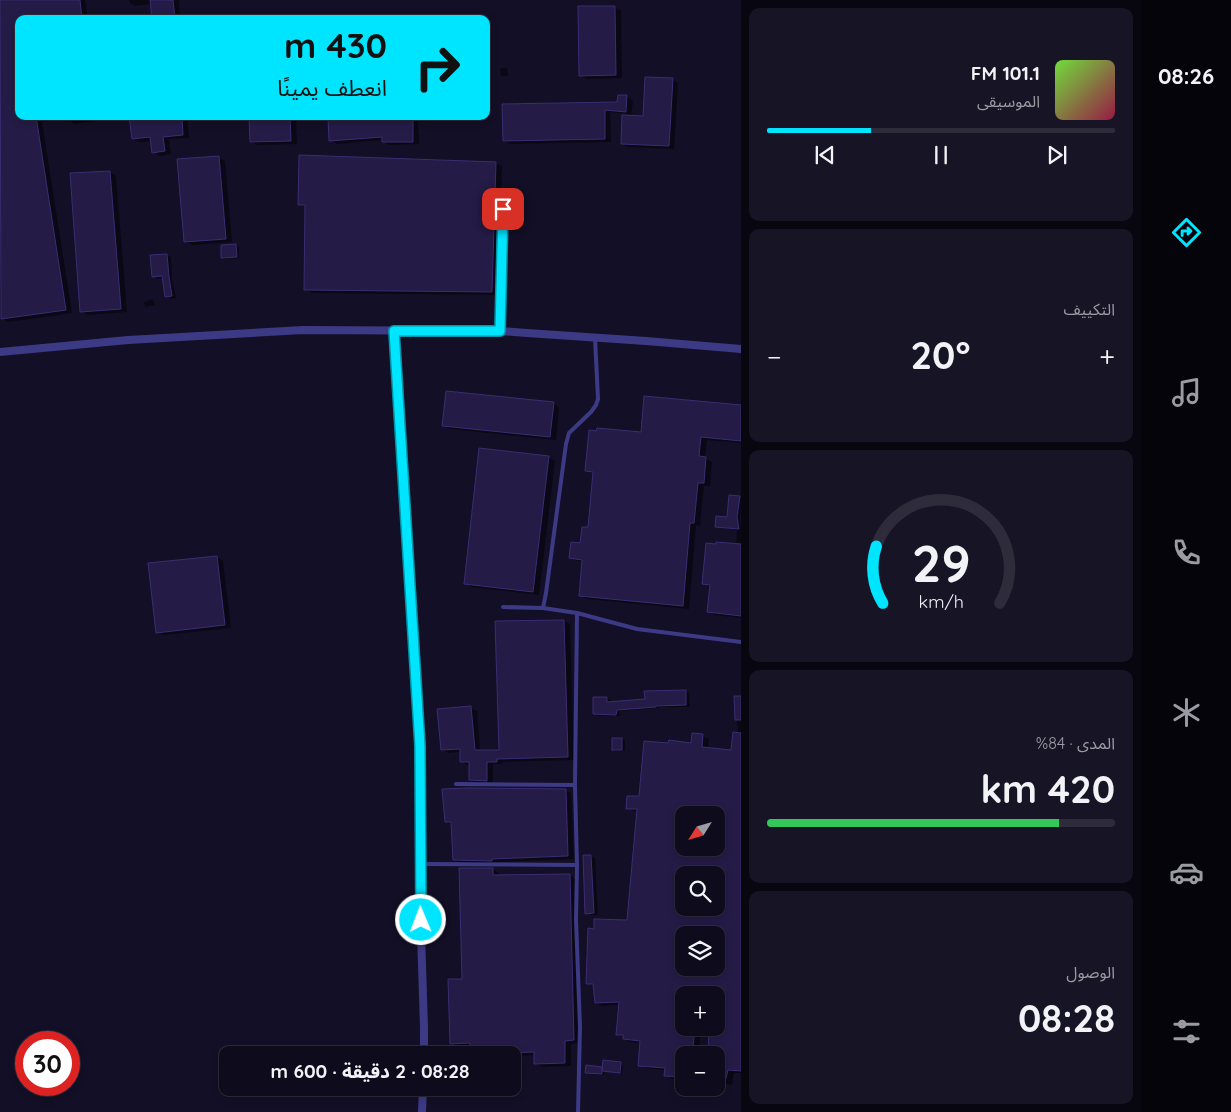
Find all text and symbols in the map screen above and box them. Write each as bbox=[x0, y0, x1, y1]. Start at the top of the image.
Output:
text: 430 m bbox=[284, 23, 387, 67]
icon: right bbox=[405, 35, 470, 100]
text: 101.1 FM bbox=[971, 61, 1040, 85]
text: 08:26 bbox=[1158, 62, 1214, 90]
text: انعطف يمينًا bbox=[277, 74, 387, 102]
text: الموسيقى bbox=[977, 91, 1040, 111]
icon: previous bbox=[811, 141, 839, 169]
icon: pause bbox=[927, 141, 955, 169]
icon: next bbox=[1043, 141, 1071, 169]
pin bbox=[482, 188, 524, 230]
icon: arrive bbox=[489, 195, 517, 223]
icon: directions bbox=[1169, 215, 1204, 250]
text: التكييف bbox=[1063, 299, 1115, 319]
text: 20° bbox=[910, 331, 970, 379]
text: − bbox=[767, 339, 782, 374]
text: + bbox=[1099, 339, 1115, 374]
icon: music bbox=[1169, 375, 1204, 410]
text: 29 bbox=[911, 530, 971, 595]
icon: phone bbox=[1169, 535, 1204, 570]
text: km/h bbox=[918, 590, 964, 612]
icon: climate bbox=[1169, 695, 1204, 730]
text: المدى · 84% bbox=[1036, 733, 1115, 753]
text: 420 km bbox=[980, 765, 1115, 813]
north arrow bbox=[675, 806, 725, 856]
map controls bbox=[675, 806, 725, 1096]
icon: car bbox=[1169, 855, 1204, 890]
button: search bbox=[675, 866, 725, 916]
position arrow bbox=[394, 893, 446, 945]
button: layers bbox=[675, 926, 725, 976]
text: الوصول bbox=[1066, 962, 1115, 982]
button: + bbox=[675, 986, 725, 1036]
text: 08:28 bbox=[1018, 994, 1115, 1042]
icon: filters bbox=[1169, 1014, 1204, 1049]
speed limit sign: 30 bbox=[15, 1031, 80, 1096]
button: − bbox=[675, 1046, 725, 1096]
text: 08:28 · 2 دقيقة · 600 m bbox=[271, 1059, 469, 1083]

